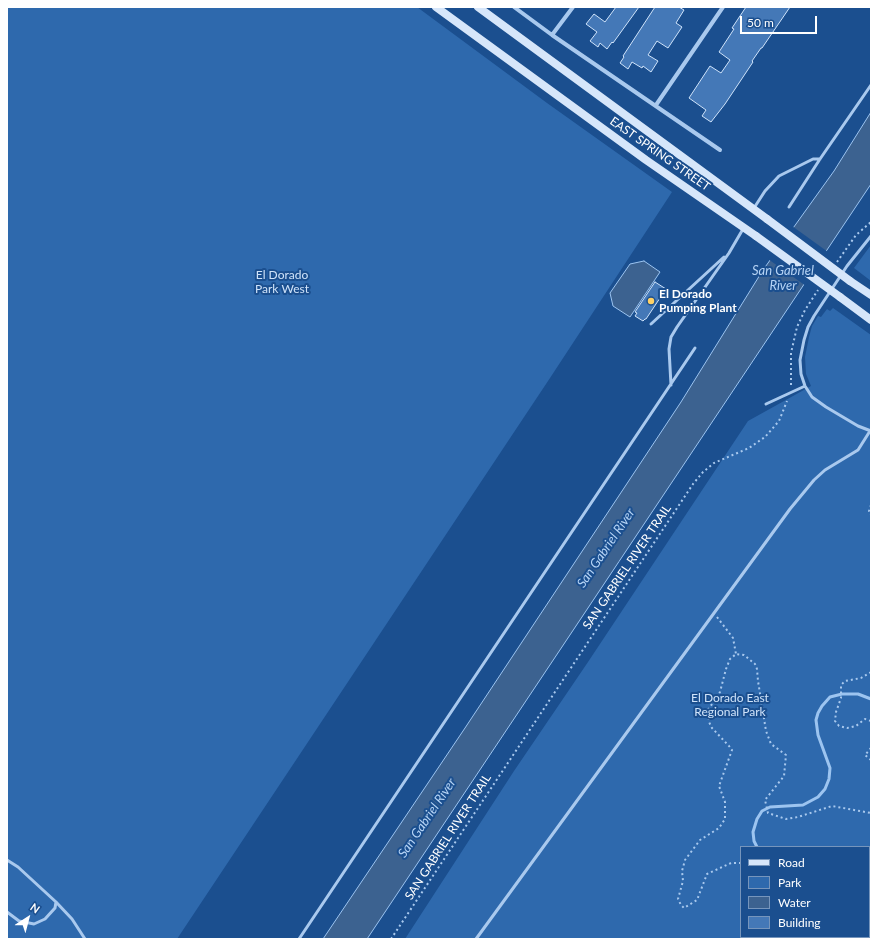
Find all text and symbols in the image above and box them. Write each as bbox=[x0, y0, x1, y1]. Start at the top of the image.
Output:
scale bar bbox=[742, 8, 819, 34]
text: 50 m bbox=[747, 15, 774, 30]
street label: EAST SPRING STREET bbox=[607, 114, 713, 194]
water label: San Gabriel River bbox=[752, 263, 814, 294]
park label: El Dorado Park West bbox=[255, 268, 309, 296]
place label: El Dorado Pumping Plant bbox=[659, 287, 737, 315]
marker: El Dorado Pumping Plant bbox=[646, 296, 656, 306]
street label: SAN GABRIEL RIVER TRAIL bbox=[580, 502, 674, 632]
water label: San Gabriel River bbox=[574, 505, 638, 591]
park label: El Dorado East Regional Park bbox=[691, 691, 769, 719]
street label: SAN GABRIEL RIVER TRAIL bbox=[402, 771, 494, 903]
water label: San Gabriel River bbox=[395, 775, 459, 861]
legend bbox=[740, 846, 870, 938]
text: Road bbox=[778, 855, 805, 870]
text: Park bbox=[778, 875, 801, 890]
text: Water bbox=[778, 895, 811, 910]
north arrow bbox=[8, 898, 48, 938]
text: N bbox=[28, 900, 43, 916]
text: Building bbox=[778, 915, 821, 930]

